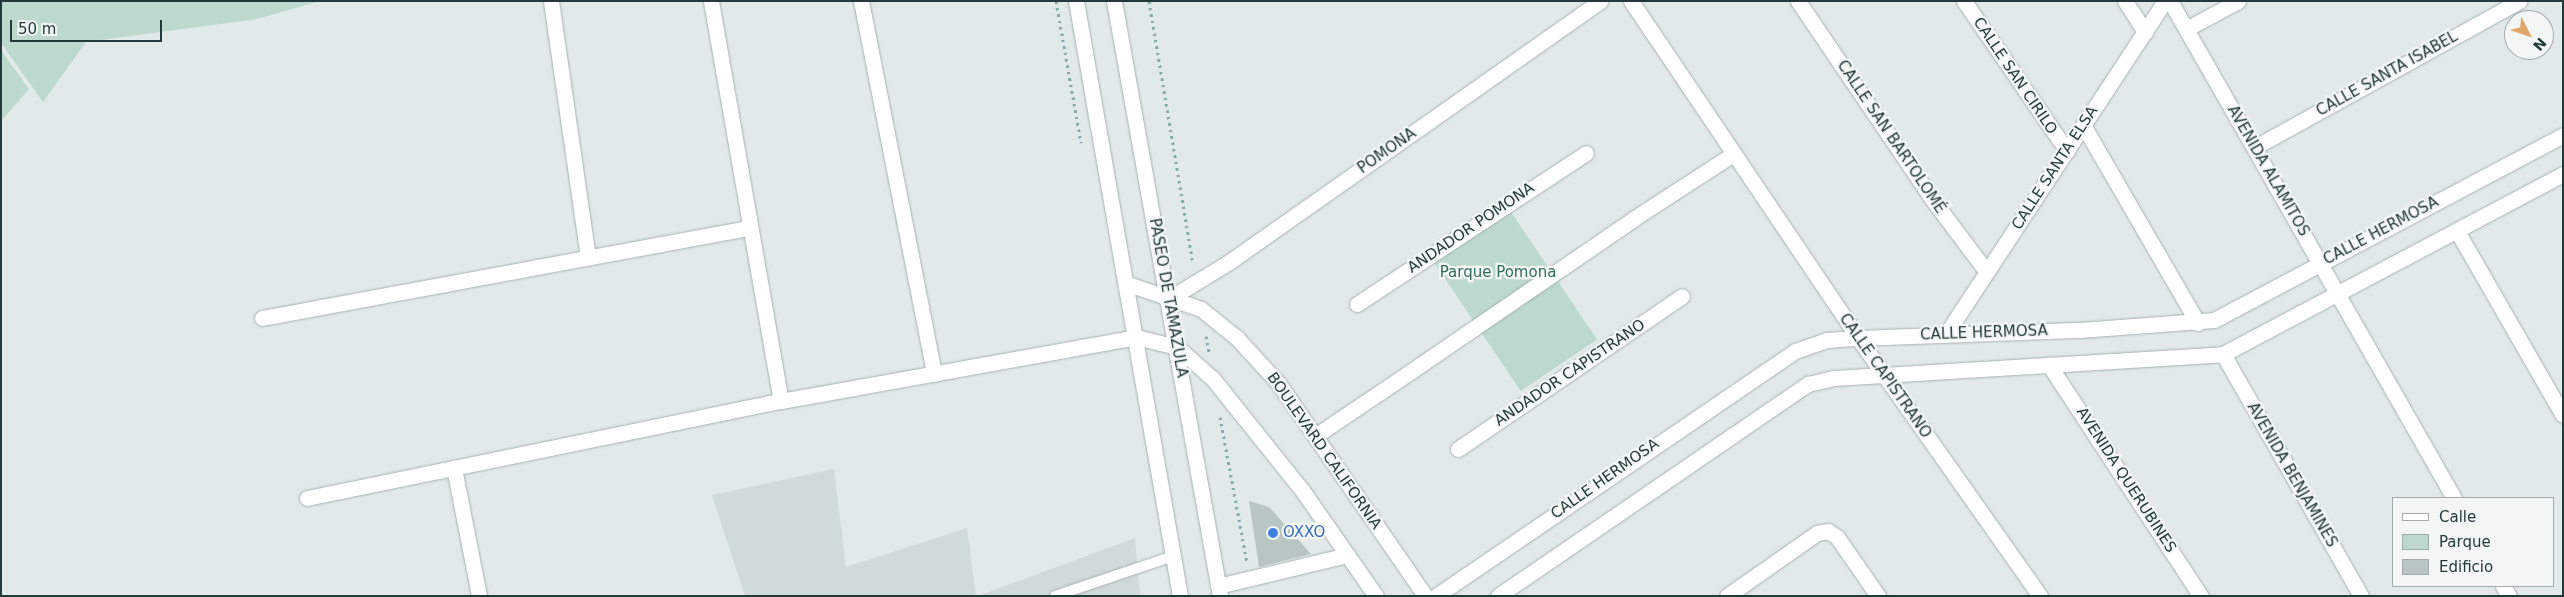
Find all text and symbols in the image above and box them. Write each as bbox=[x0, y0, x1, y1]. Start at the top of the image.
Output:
scale bar bbox=[12, 10, 165, 42]
north arrow bbox=[2504, 10, 2554, 60]
street label: CALLE SAN CIRILO bbox=[1969, 14, 2061, 138]
text: 50 m bbox=[18, 20, 56, 38]
street label: CALLE SANTA ISABEL bbox=[2313, 28, 2461, 120]
text: N bbox=[2530, 35, 2549, 54]
street label: CALLE SAN BARTOLOMÉ bbox=[1833, 57, 1949, 217]
street label: AVENIDA ALAMITOS bbox=[2223, 102, 2313, 240]
street label: CALLE SANTA ELSA bbox=[2008, 103, 2102, 233]
street label: POMONA bbox=[1354, 124, 1420, 178]
street label: ANDADOR POMONA bbox=[1404, 179, 1538, 277]
street label: CALLE HERMOSA bbox=[2320, 193, 2442, 269]
street label: PASEO DE TAMAZULA bbox=[1145, 217, 1191, 379]
park label: Parque Pomona bbox=[1440, 264, 1556, 282]
street label: CALLE CAPISTRANO bbox=[1835, 310, 1935, 442]
street label: ANDADOR CAPISTRANO bbox=[1491, 316, 1649, 430]
street label: CALLE HERMOSA bbox=[1920, 322, 2048, 344]
street label: BOULEVARD CALIFORNIA bbox=[1263, 369, 1385, 533]
street label: AVENIDA BENJAMINES bbox=[2243, 399, 2341, 551]
street label: AVENIDA QUERUBINES bbox=[2072, 404, 2180, 556]
street label: CALLE HERMOSA bbox=[1548, 435, 1662, 523]
legend bbox=[2392, 497, 2554, 587]
text: Calle bbox=[2439, 508, 2476, 526]
place label: OXXO bbox=[1283, 524, 1325, 542]
marker: OXXO bbox=[1267, 527, 1279, 539]
text: Parque bbox=[2439, 533, 2491, 551]
text: Edificio bbox=[2439, 558, 2493, 576]

